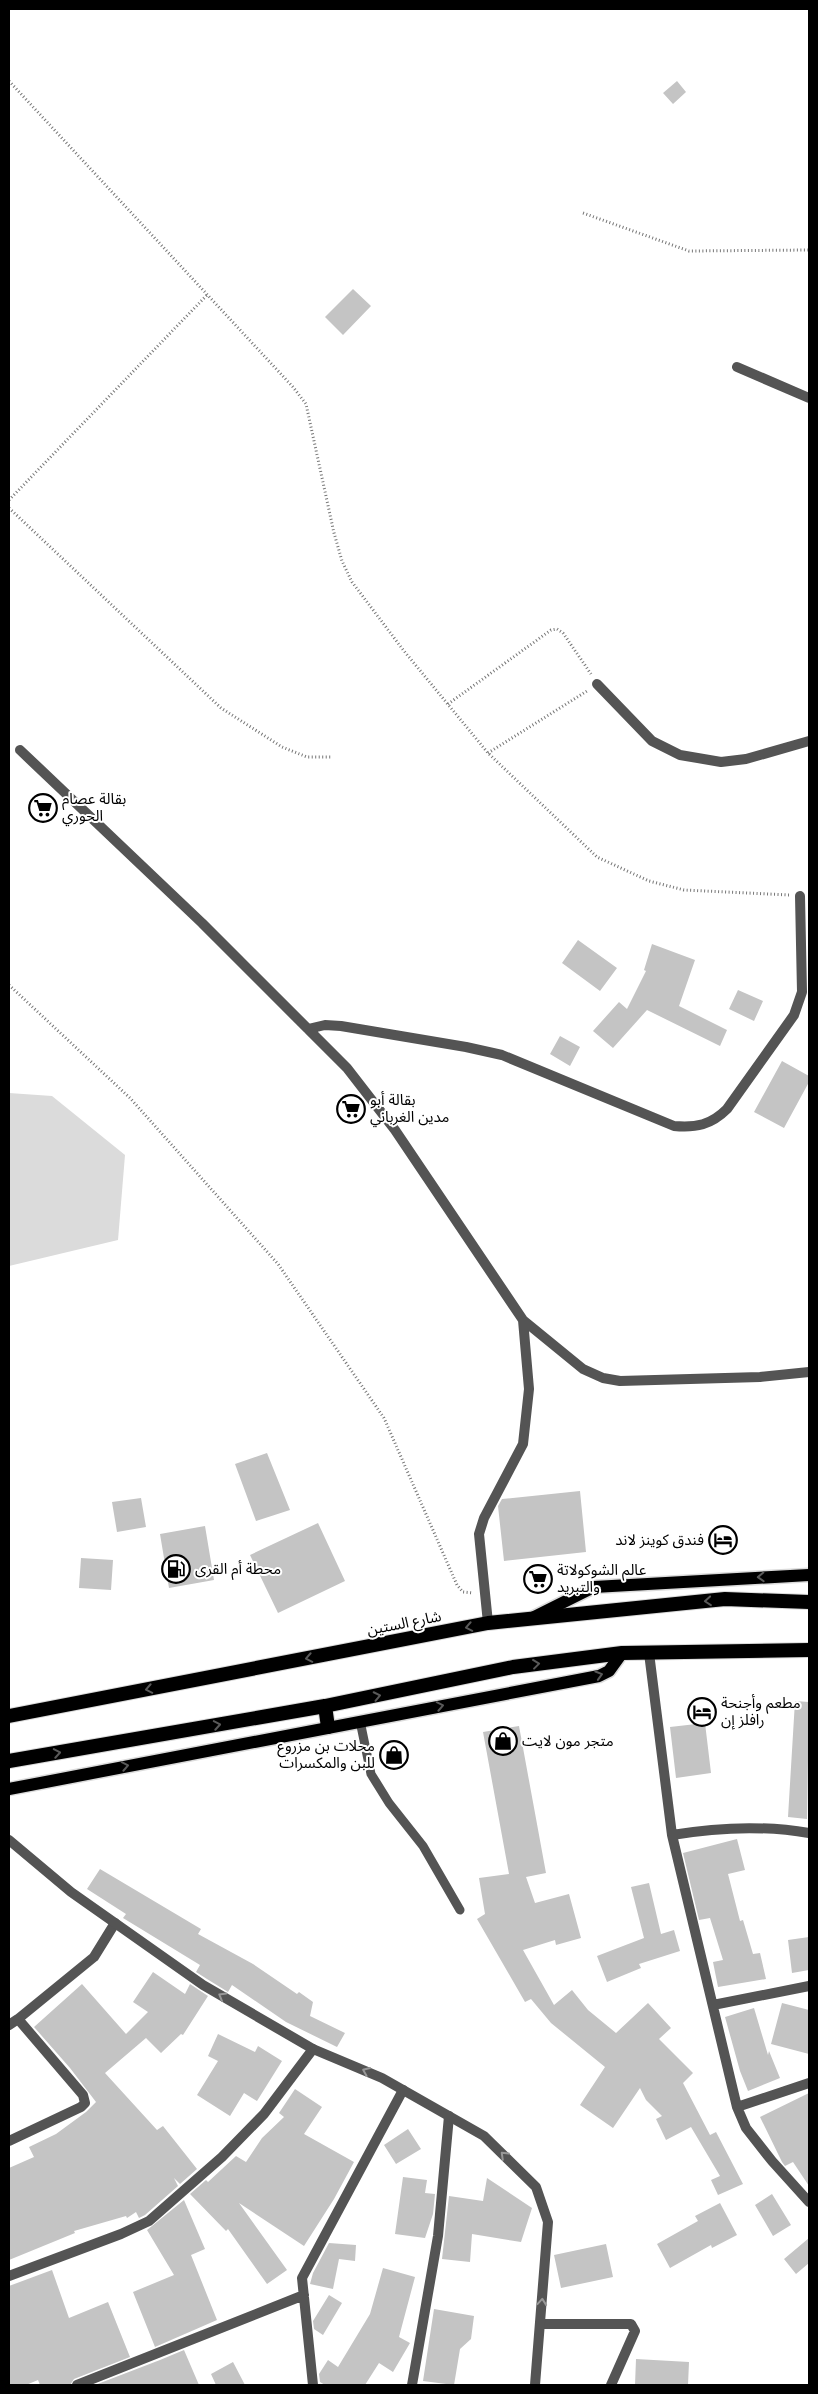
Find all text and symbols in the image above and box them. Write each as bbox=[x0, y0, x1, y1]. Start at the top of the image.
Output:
place label: بقالة عصام الحوري bbox=[62, 788, 126, 827]
supermarket icon: بقالة عصام الحوري bbox=[28, 793, 58, 823]
place label: بقالة أبو مدين الغرباني bbox=[370, 1089, 449, 1128]
supermarket icon: بقالة أبو مدين الغرباني bbox=[336, 1094, 366, 1124]
hotel icon: فندق كوينز لاند bbox=[708, 1525, 738, 1555]
place label: فندق كوينز لاند bbox=[615, 1529, 704, 1549]
fuel station icon: محطة أم القرى bbox=[161, 1554, 191, 1584]
place label: محطة أم القرى bbox=[195, 1558, 281, 1580]
place label: عالم الشوكولاتة والتبريد bbox=[557, 1559, 647, 1596]
supermarket icon: عالم الشوكولاتة والتبريد bbox=[523, 1564, 553, 1594]
one-way arrow bbox=[756, 1572, 764, 1582]
one-way arrow bbox=[704, 1595, 712, 1606]
street label: شارع الستين bbox=[365, 1605, 444, 1642]
one-way arrow bbox=[464, 1622, 473, 1632]
one-way arrow bbox=[305, 1652, 313, 1663]
one-way arrow bbox=[532, 1659, 540, 1670]
one-way arrow bbox=[594, 1670, 603, 1680]
one-way arrow bbox=[145, 1683, 154, 1694]
one-way arrow bbox=[372, 1691, 381, 1701]
place label: مطعم وأجنحة رافلز إن bbox=[721, 1692, 801, 1730]
hotel icon: مطعم وأجنحة رافلز إن bbox=[687, 1697, 717, 1727]
one-way arrow bbox=[435, 1701, 444, 1711]
one-way arrow bbox=[212, 1721, 221, 1731]
shop icon: متجر مون لايت bbox=[488, 1726, 518, 1756]
place label: متجر مون لايت bbox=[522, 1730, 614, 1750]
place label: محلات بن مزروع للبن والمكسرات bbox=[277, 1735, 375, 1772]
shop icon: محلات بن مزروع للبن والمكسرات bbox=[379, 1740, 409, 1770]
one-way arrow bbox=[52, 1748, 61, 1758]
one-way arrow bbox=[121, 1761, 130, 1772]
one-way arrow bbox=[218, 1993, 227, 2003]
one-way arrow bbox=[362, 2067, 371, 2078]
one-way arrow bbox=[501, 2152, 510, 2161]
one-way arrow bbox=[536, 2297, 547, 2305]

